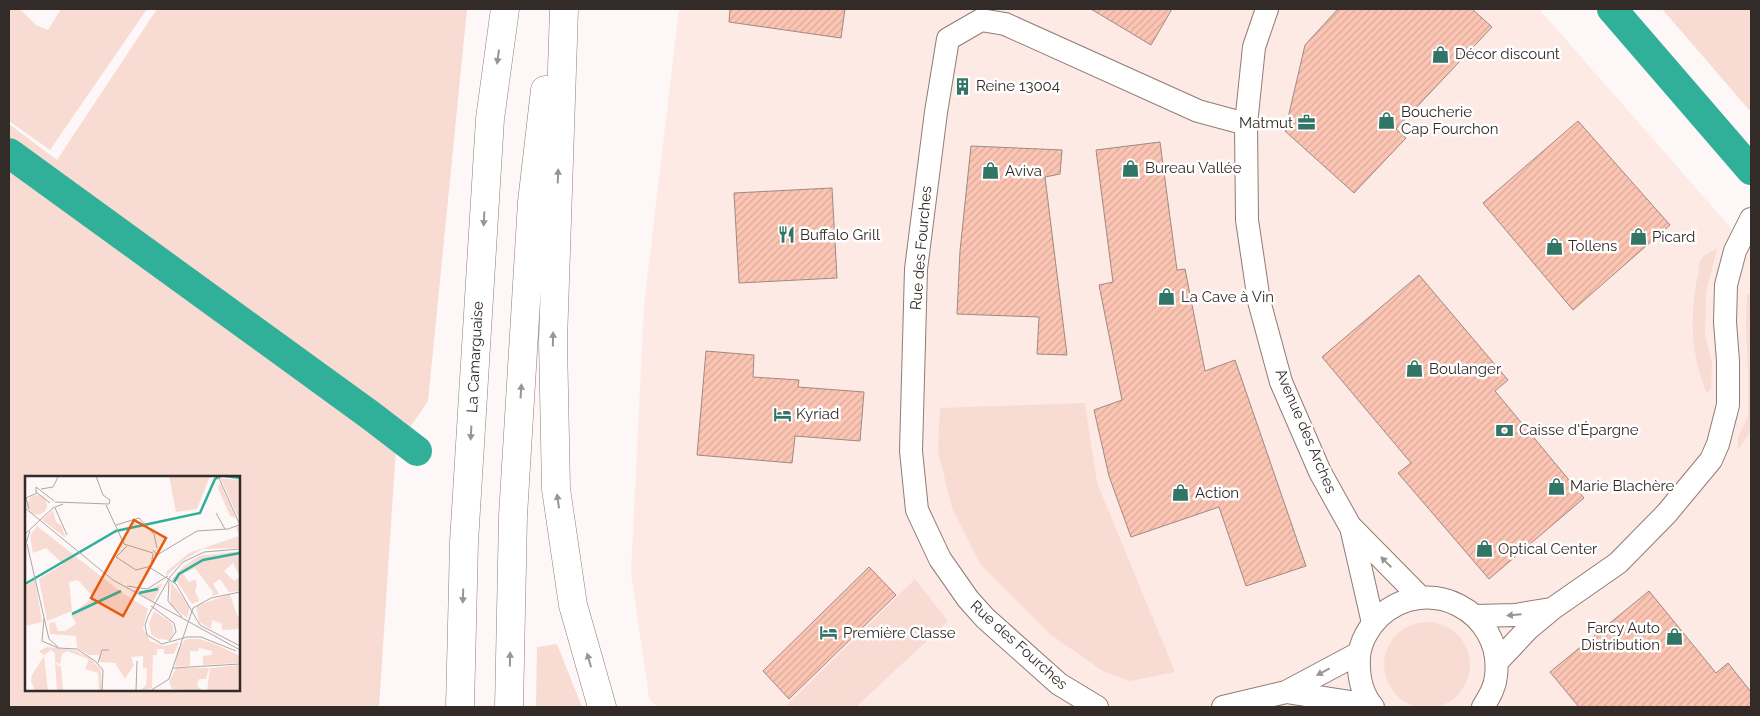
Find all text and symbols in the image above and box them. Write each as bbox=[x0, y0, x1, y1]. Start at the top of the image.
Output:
shop icon: Décor discount bbox=[1431, 44, 1451, 64]
place label: Décor discount bbox=[1455, 45, 1560, 63]
one-way arrow bbox=[494, 49, 502, 65]
building icon: Reine 13004 bbox=[952, 76, 972, 96]
place label: Reine 13004 bbox=[976, 77, 1060, 95]
place label: Boucherie Cap Fourchon bbox=[1401, 103, 1498, 138]
shop icon: Boucherie Cap Fourchon bbox=[1377, 111, 1397, 131]
office icon: Matmut bbox=[1297, 113, 1317, 133]
place label: Matmut bbox=[1239, 114, 1293, 132]
shop icon: Bureau Vallée bbox=[1121, 158, 1141, 178]
place label: Bureau Vallée bbox=[1145, 159, 1242, 177]
shop icon: Aviva bbox=[981, 161, 1001, 181]
place label: Aviva bbox=[1005, 162, 1042, 180]
one-way arrow bbox=[555, 168, 563, 184]
street label: Rue des Fourches bbox=[907, 185, 935, 311]
one-way arrow bbox=[479, 211, 487, 227]
restaurant icon: Buffalo Grill bbox=[776, 225, 796, 245]
place label: Buffalo Grill bbox=[800, 226, 881, 244]
shop icon: Picard bbox=[1628, 227, 1648, 247]
place label: Picard bbox=[1652, 228, 1695, 246]
shop icon: Tollens bbox=[1544, 236, 1564, 256]
place label: Tollens bbox=[1568, 237, 1617, 255]
shop icon: La Cave à Vin bbox=[1157, 287, 1177, 307]
place label: La Cave à Vin bbox=[1181, 288, 1274, 306]
street label: La Camarguaise bbox=[463, 300, 487, 413]
one-way arrow bbox=[549, 331, 557, 347]
shop icon: Boulanger bbox=[1405, 359, 1425, 379]
place label: Boulanger bbox=[1429, 360, 1502, 378]
street label: Avenue des Arches bbox=[1272, 366, 1340, 496]
one-way arrow bbox=[517, 383, 525, 399]
hotel icon: Kyriad bbox=[772, 404, 792, 424]
place label: Kyriad bbox=[796, 405, 839, 423]
bank icon: Caisse d'Épargne bbox=[1495, 420, 1515, 440]
place label: Caisse d'Épargne bbox=[1519, 421, 1639, 439]
one-way arrow bbox=[466, 426, 474, 442]
inset map bbox=[25, 476, 240, 691]
shop icon: Marie Blachère bbox=[1546, 476, 1566, 496]
place label: Marie Blachère bbox=[1570, 477, 1674, 495]
shop icon: Action bbox=[1171, 483, 1191, 503]
place label: Action bbox=[1195, 484, 1239, 502]
one-way arrow bbox=[554, 493, 562, 509]
shop icon: Optical Center bbox=[1474, 539, 1494, 559]
place label: Optical Center bbox=[1498, 540, 1598, 558]
one-way arrow bbox=[1380, 557, 1392, 569]
one-way arrow bbox=[458, 588, 466, 604]
street label: Rue des Fourches bbox=[967, 597, 1071, 693]
one-way arrow bbox=[1506, 611, 1522, 619]
place label: Farcy Auto Distribution bbox=[1581, 619, 1660, 654]
hotel icon: Première Classe bbox=[819, 623, 839, 643]
place label: Première Classe bbox=[843, 624, 956, 642]
shop icon: Farcy Auto Distribution bbox=[1664, 627, 1684, 647]
one-way arrow bbox=[507, 650, 515, 666]
one-way arrow bbox=[584, 653, 592, 668]
one-way arrow bbox=[1316, 668, 1330, 676]

